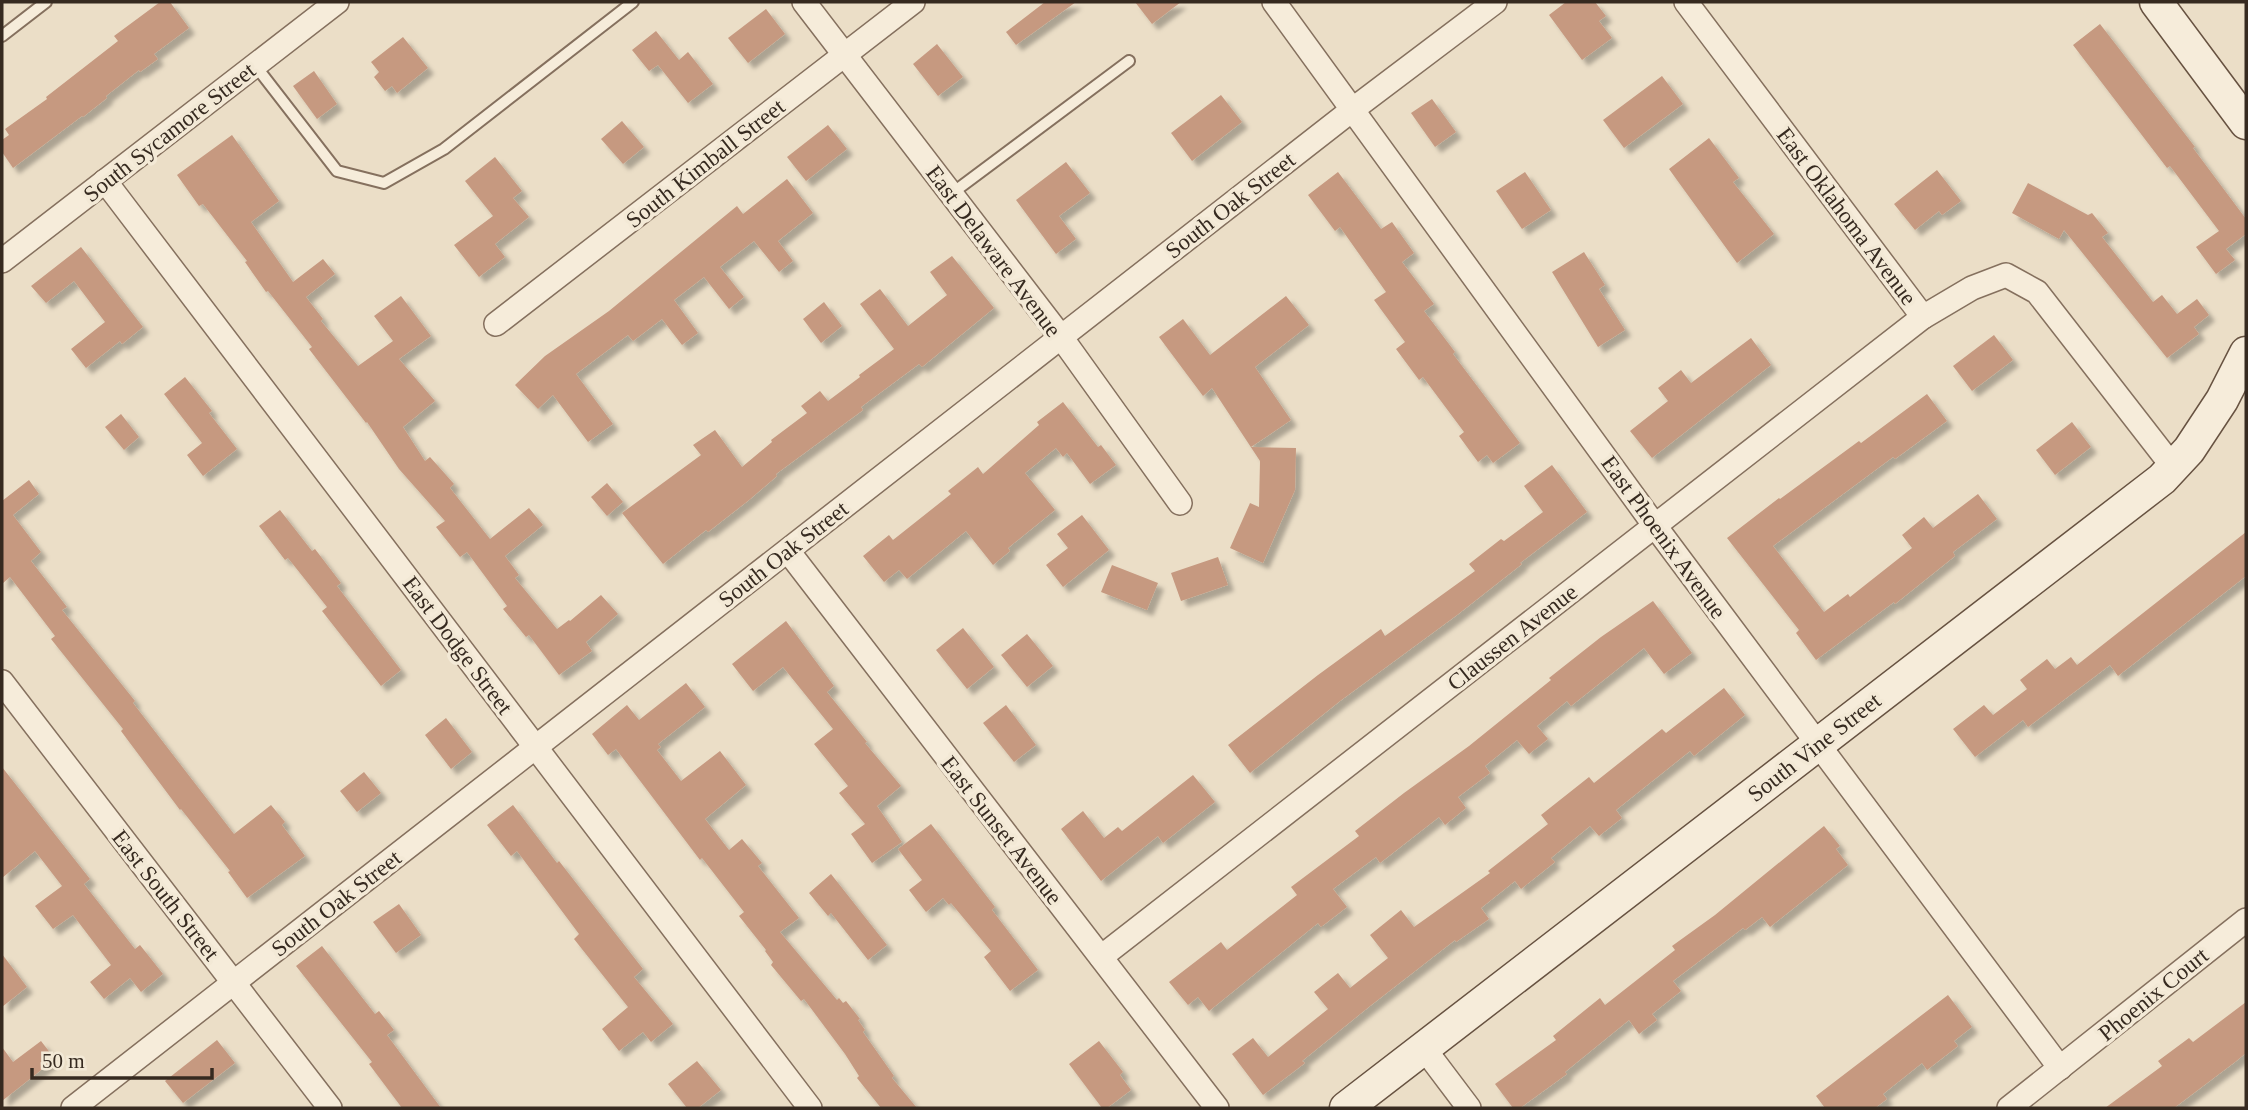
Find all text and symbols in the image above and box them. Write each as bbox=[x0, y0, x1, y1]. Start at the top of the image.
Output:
street label: South Sycamore Street bbox=[79, 57, 261, 207]
street label: South Kimball Street bbox=[621, 93, 790, 233]
street label: East Oklahoma Avenue bbox=[1772, 123, 1921, 310]
street label: South Oak Street bbox=[1161, 147, 1300, 264]
street label: East Delaware Avenue bbox=[921, 161, 1066, 342]
street label: East Phoenix Avenue bbox=[1596, 451, 1731, 624]
street label: South Oak Street bbox=[714, 496, 853, 613]
street label: East Dodge Street bbox=[398, 571, 518, 720]
street label: Claussen Avenue bbox=[1443, 579, 1582, 696]
street label: South Vine Street bbox=[1743, 687, 1886, 807]
street label: East Sunset Avenue bbox=[936, 751, 1067, 909]
street label: East South Street bbox=[107, 825, 225, 966]
street label: South Oak Street bbox=[267, 845, 406, 962]
street label: Phoenix Court bbox=[2094, 942, 2214, 1046]
scale bar bbox=[32, 1036, 212, 1080]
text: 50 m bbox=[42, 1049, 85, 1073]

